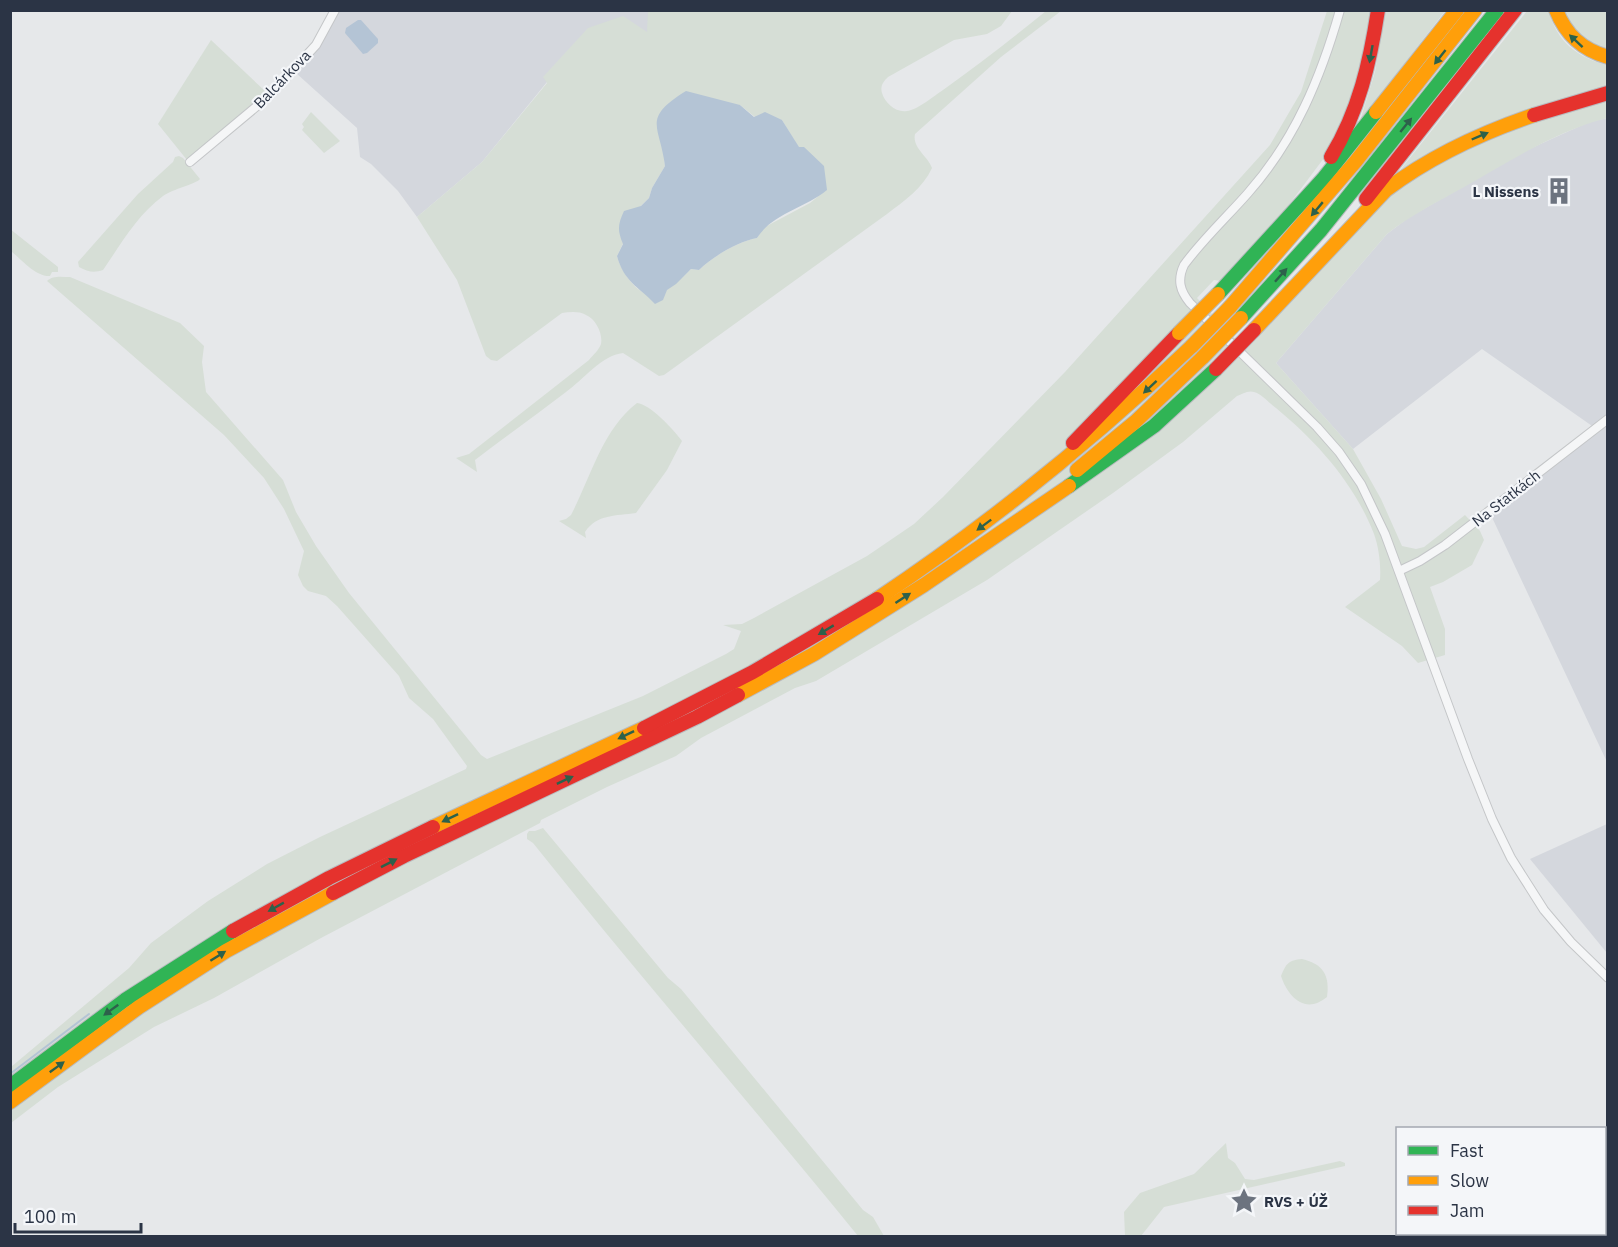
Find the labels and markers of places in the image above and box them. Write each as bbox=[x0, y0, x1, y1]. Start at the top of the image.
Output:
building icon: L Nissens bbox=[1544, 176, 1574, 206]
place label: L Nissens bbox=[1472, 182, 1539, 201]
place icon: RVS + ÚŽ bbox=[1229, 1186, 1259, 1216]
place label: RVS + ÚŽ bbox=[1264, 1192, 1328, 1211]

